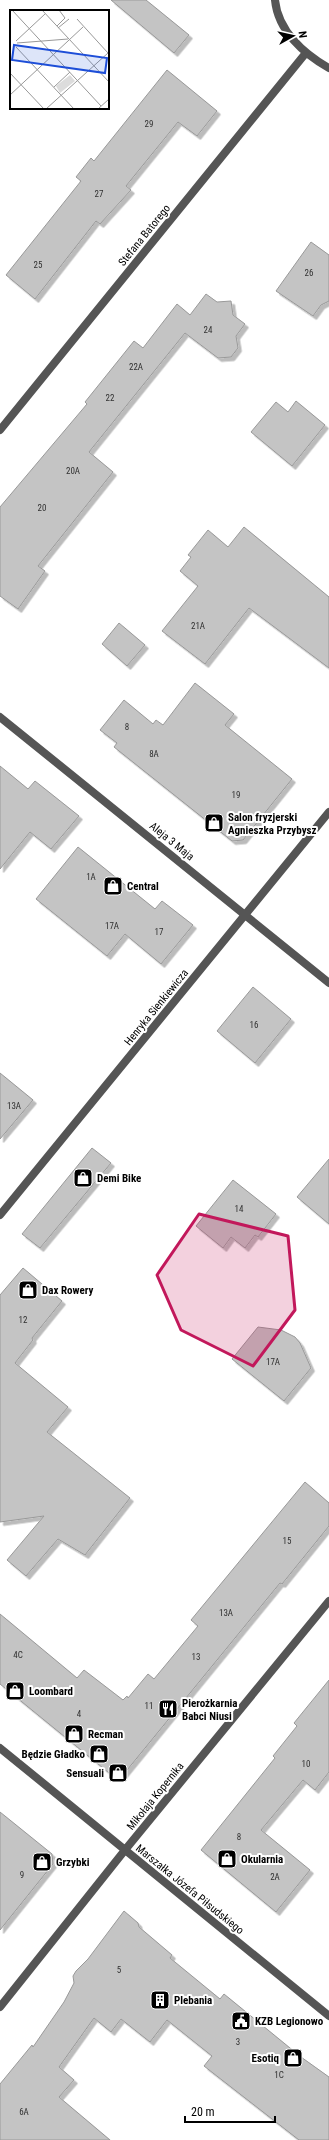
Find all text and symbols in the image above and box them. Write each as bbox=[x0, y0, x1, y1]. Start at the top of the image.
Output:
inset map bbox=[10, 10, 109, 109]
north arrow bbox=[273, 16, 313, 56]
text: N bbox=[296, 30, 309, 39]
house number: 29 bbox=[145, 119, 153, 129]
house number: 27 bbox=[95, 189, 104, 199]
street label: Stefana Batorego bbox=[116, 202, 173, 269]
house number: 25 bbox=[34, 260, 43, 270]
house number: 26 bbox=[305, 268, 313, 278]
house number: 24 bbox=[204, 325, 213, 335]
house number: 22A bbox=[129, 362, 143, 372]
house number: 22 bbox=[106, 393, 115, 403]
house number: 20A bbox=[66, 466, 80, 476]
house number: 20 bbox=[38, 503, 46, 513]
house number: 21A bbox=[191, 621, 205, 631]
house number: 8 bbox=[125, 722, 129, 732]
house number: 8A bbox=[149, 749, 159, 759]
house number: 19 bbox=[232, 790, 240, 800]
place label: Salon fryzjerski Agnieszka Przybysz bbox=[228, 811, 317, 837]
shop icon: Salon fryzjerski Agnieszka Przybysz bbox=[203, 812, 225, 834]
street label: Aleja 3 Maja bbox=[147, 819, 197, 863]
house number: 1A bbox=[86, 872, 96, 882]
shop icon: Central bbox=[102, 875, 124, 897]
place label: Central bbox=[127, 880, 159, 893]
house number: 17A bbox=[105, 921, 119, 931]
house number: 17 bbox=[155, 927, 164, 937]
street label: Henryka Sienkiewicza bbox=[122, 967, 191, 1048]
house number: 16 bbox=[250, 1020, 258, 1030]
house number: 13A bbox=[7, 1101, 21, 1111]
shop icon: Demi Bike bbox=[72, 1167, 94, 1189]
place label: Demi Bike bbox=[97, 1172, 141, 1185]
house number: 14 bbox=[235, 1204, 244, 1214]
shop icon: Dax Rowery bbox=[17, 1279, 39, 1301]
place label: Dax Rowery bbox=[42, 1284, 93, 1297]
house number: 12 bbox=[19, 1315, 28, 1325]
house number: 17A bbox=[266, 1357, 280, 1367]
house number: 15 bbox=[283, 1536, 292, 1546]
house number: 13A bbox=[219, 1608, 233, 1618]
house number: 4C bbox=[13, 1650, 23, 1660]
house number: 13 bbox=[192, 1652, 200, 1662]
shop icon: Loombard bbox=[4, 1680, 26, 1702]
place label: Loombard bbox=[29, 1685, 73, 1698]
place label: Pierożkarnia Babci Niusi bbox=[182, 1697, 238, 1723]
restaurant icon: Pierożkarnia Babci Niusi bbox=[157, 1698, 179, 1720]
house number: 11 bbox=[145, 1701, 153, 1711]
house number: 4 bbox=[77, 1709, 82, 1719]
shop icon: Recman bbox=[63, 1723, 85, 1745]
place label: Recman bbox=[88, 1728, 123, 1741]
shop icon: Będzie Gładko bbox=[88, 1743, 110, 1765]
place label: Będzie Gładko bbox=[22, 1748, 86, 1761]
house number: 10 bbox=[302, 1759, 310, 1769]
street label: Mikołaja Kopernika bbox=[124, 1760, 187, 1833]
shop icon: Sensuali bbox=[107, 1762, 129, 1784]
place label: Sensuali bbox=[66, 1767, 104, 1780]
house number: 8 bbox=[237, 1832, 241, 1842]
street label: Marszałka Józefa Piłsudskiego bbox=[133, 1842, 247, 1937]
shop icon: Okularnia bbox=[216, 1848, 238, 1870]
shop icon: Grzybki bbox=[31, 1851, 53, 1873]
place label: Okularnia bbox=[241, 1853, 283, 1866]
place label: Grzybki bbox=[56, 1856, 90, 1869]
house number: 9 bbox=[20, 1870, 24, 1880]
house number: 2A bbox=[270, 1872, 280, 1882]
house number: 5 bbox=[117, 1965, 122, 1975]
building icon: Plebania bbox=[149, 1989, 171, 2011]
place label: Plebania bbox=[174, 1994, 212, 2007]
public building icon: KZB Legionowo bbox=[230, 2010, 252, 2032]
place label: KZB Legionowo bbox=[255, 2015, 324, 2028]
house number: 3 bbox=[236, 2037, 240, 2047]
shop icon: Esotiq bbox=[282, 2047, 304, 2069]
place label: Esotiq bbox=[252, 2052, 279, 2065]
house number: 1C bbox=[274, 2070, 284, 2080]
scale bar bbox=[185, 2098, 275, 2124]
text: 20 m bbox=[191, 2105, 215, 2119]
house number: 6A bbox=[19, 2107, 29, 2117]

